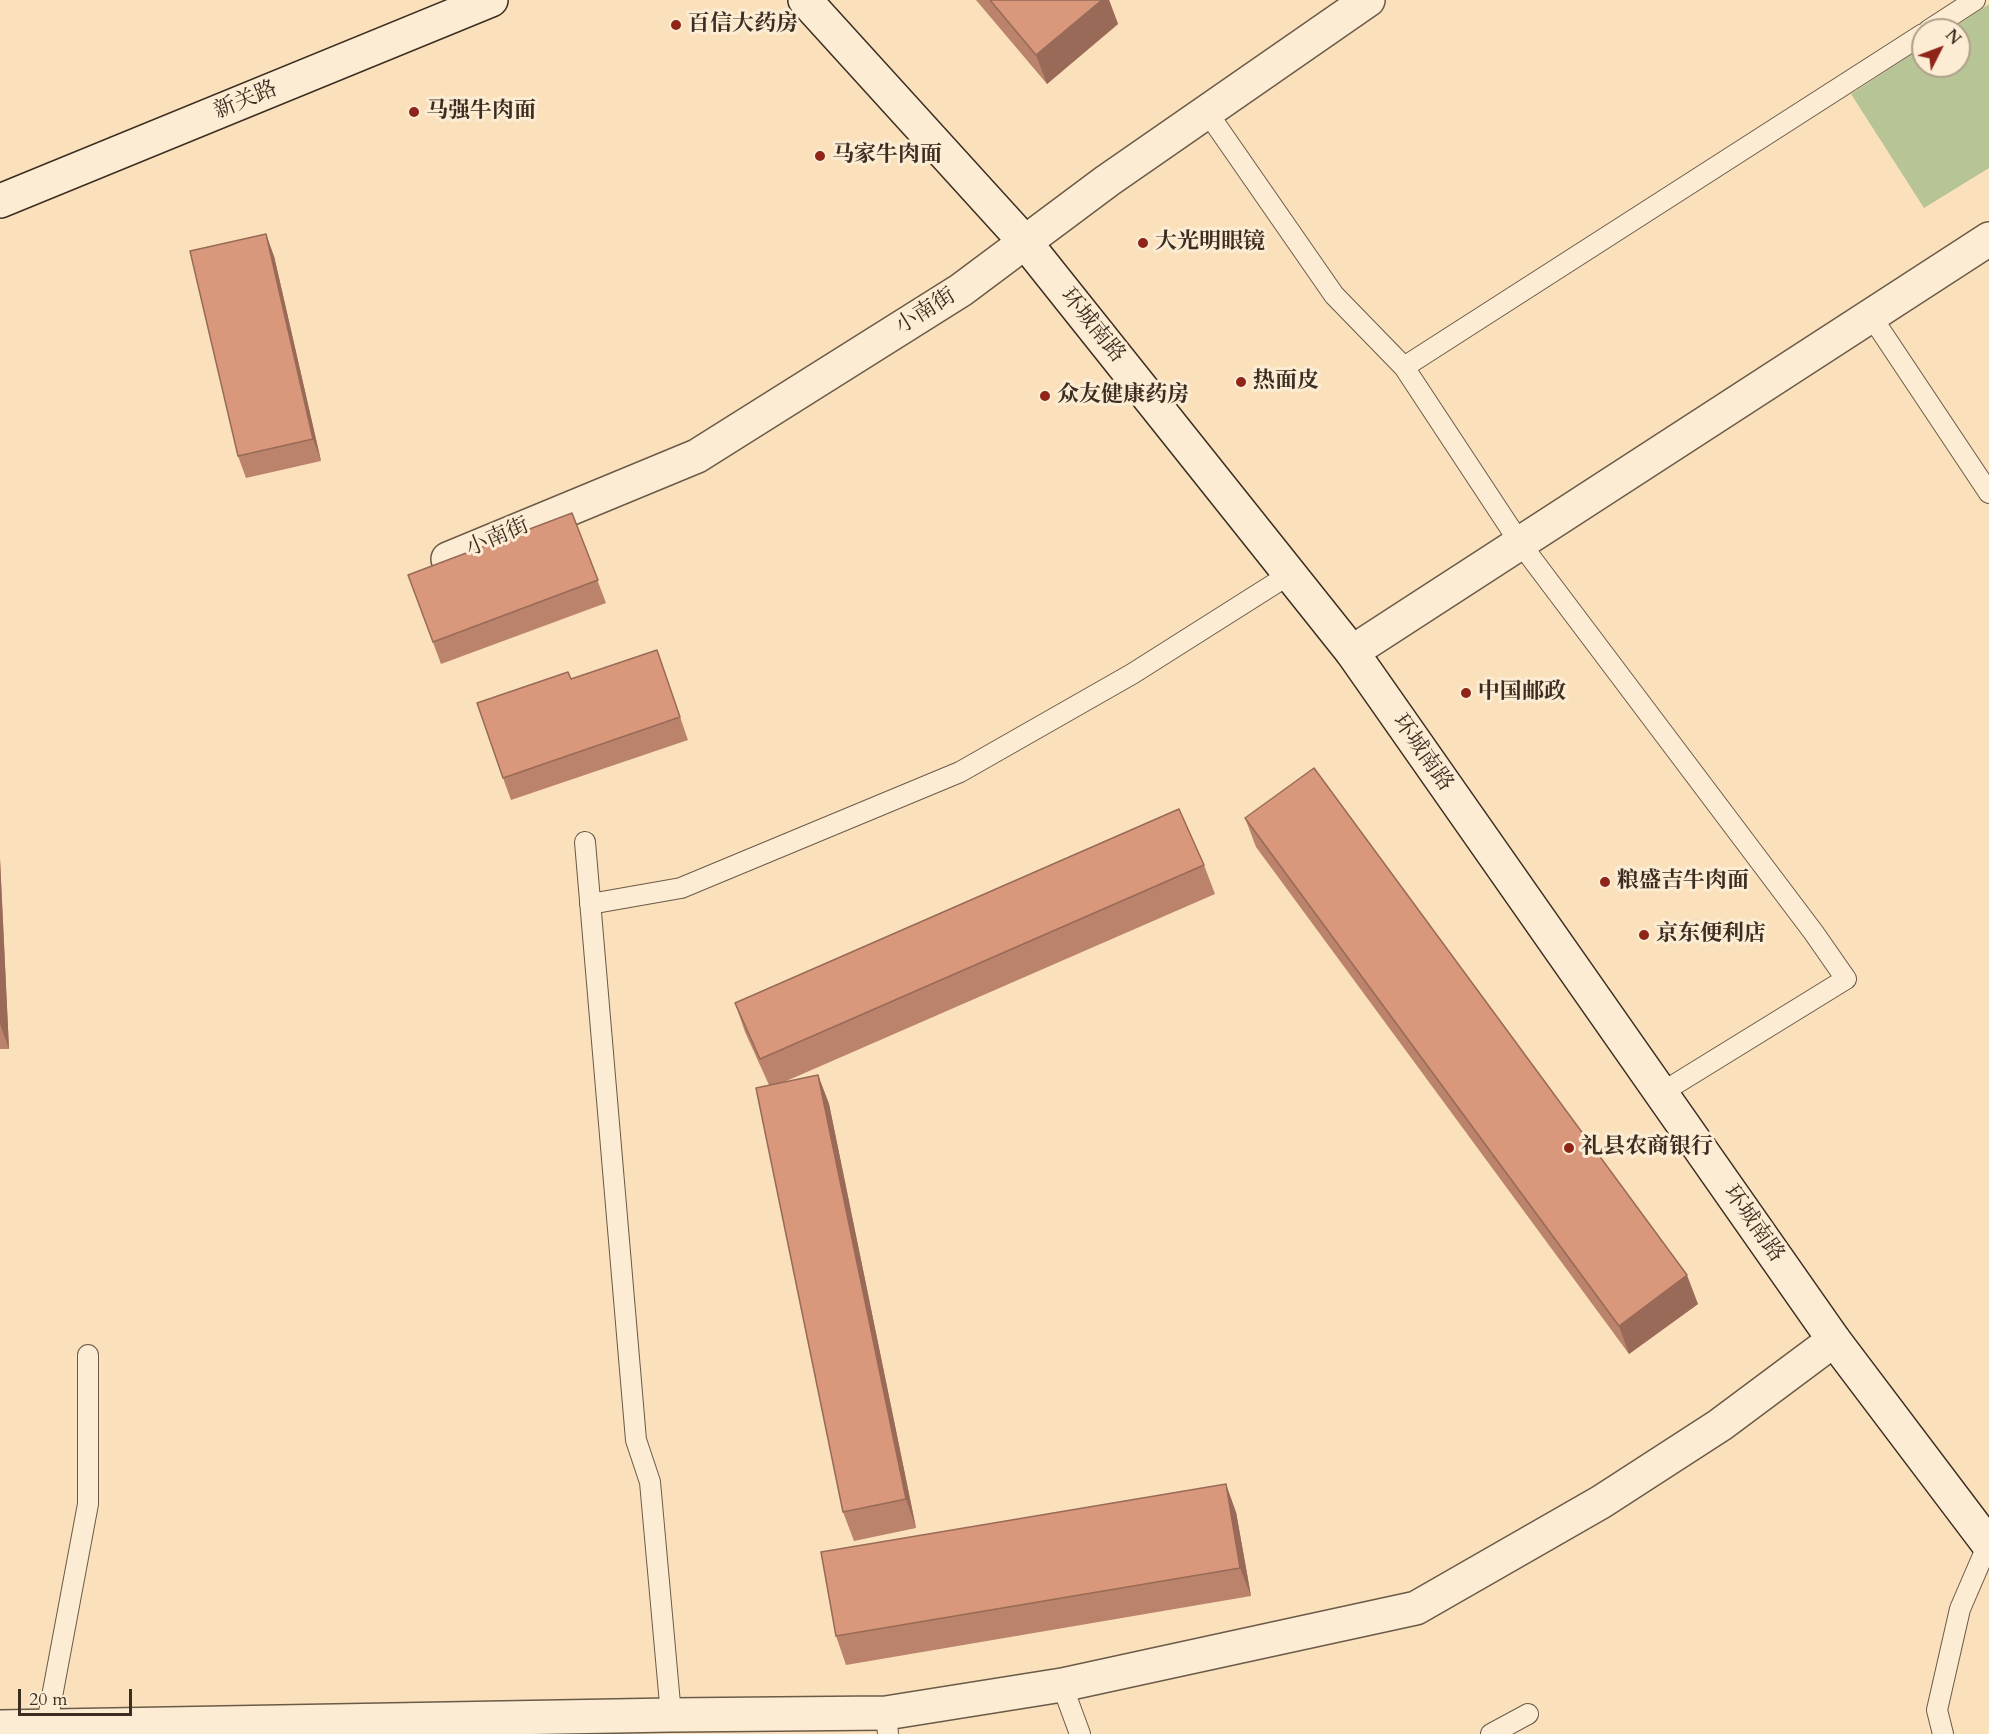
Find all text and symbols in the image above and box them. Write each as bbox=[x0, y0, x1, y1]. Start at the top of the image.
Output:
place label: 百信大药房 bbox=[688, 12, 798, 38]
marker: 百信大药房 bbox=[669, 18, 683, 32]
north arrow bbox=[1911, 18, 1971, 78]
text: N bbox=[1940, 25, 1966, 50]
street label: 新关路 bbox=[210, 76, 282, 126]
place label: 马强牛肉面 bbox=[426, 99, 536, 125]
marker: 马强牛肉面 bbox=[407, 105, 421, 119]
place label: 马家牛肉面 bbox=[832, 143, 942, 169]
marker: 马家牛肉面 bbox=[813, 149, 827, 163]
place label: 大光明眼镜 bbox=[1155, 230, 1265, 256]
marker: 大光明眼镜 bbox=[1136, 236, 1150, 250]
street label: 小南街 bbox=[891, 283, 961, 341]
street label: 环城南路 bbox=[1054, 283, 1130, 369]
place label: 热面皮 bbox=[1253, 369, 1319, 395]
marker: 热面皮 bbox=[1234, 375, 1248, 389]
place label: 众友健康药房 bbox=[1057, 383, 1189, 409]
marker: 众友健康药房 bbox=[1038, 389, 1052, 403]
street label: 小南街 bbox=[462, 513, 534, 563]
place label: 中国邮政 bbox=[1478, 680, 1566, 706]
marker: 中国邮政 bbox=[1459, 686, 1473, 700]
street label: 环城南路 bbox=[1386, 709, 1458, 797]
place label: 粮盛吉牛肉面 bbox=[1617, 869, 1749, 895]
marker: 粮盛吉牛肉面 bbox=[1598, 875, 1612, 889]
place label: 京东便利店 bbox=[1656, 922, 1766, 948]
marker: 京东便利店 bbox=[1637, 928, 1651, 942]
place label: 礼县农商银行 bbox=[1581, 1135, 1713, 1161]
marker: 礼县农商银行 bbox=[1562, 1141, 1576, 1155]
street label: 环城南路 bbox=[1717, 1180, 1789, 1268]
scale bar bbox=[21, 1677, 135, 1715]
text: 20 m bbox=[29, 1687, 68, 1712]

